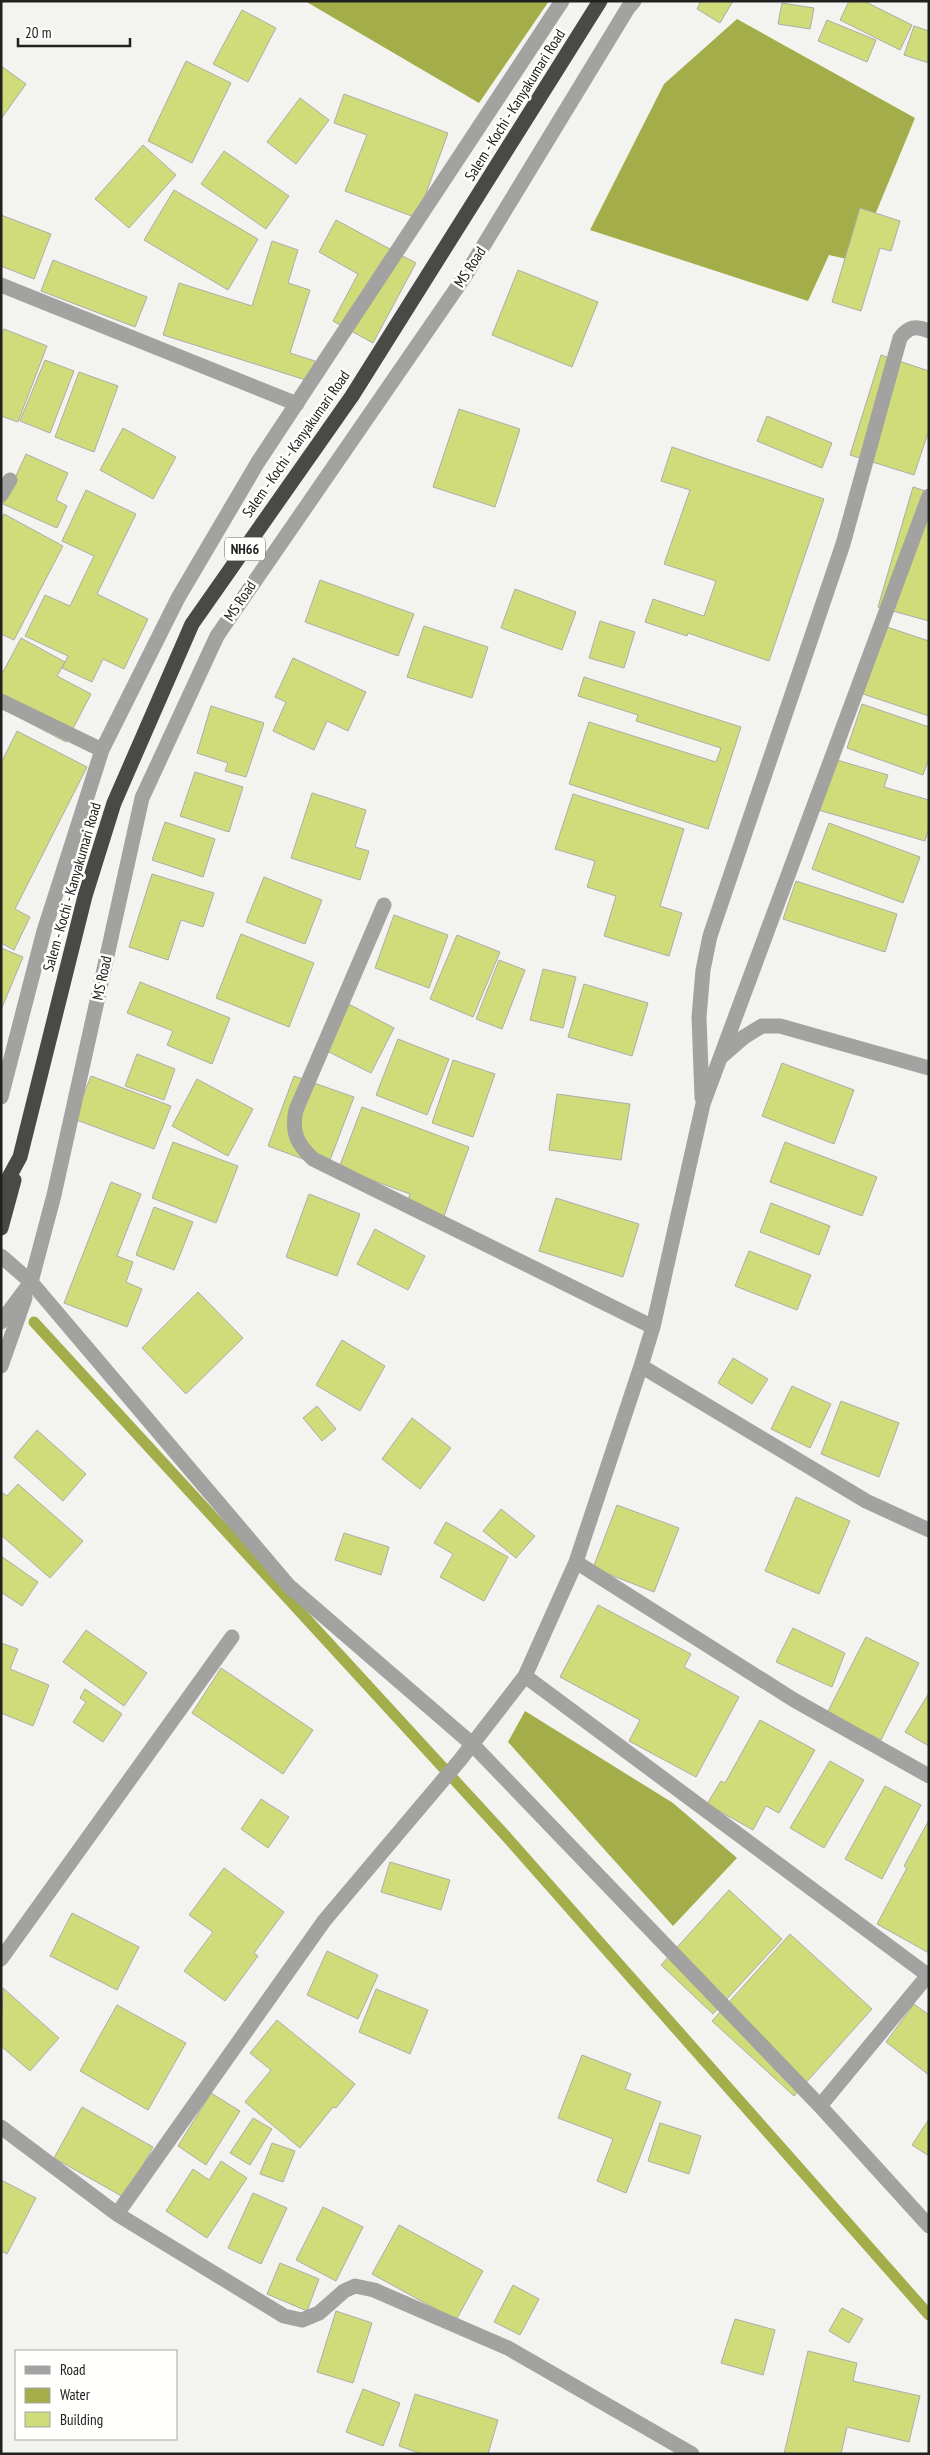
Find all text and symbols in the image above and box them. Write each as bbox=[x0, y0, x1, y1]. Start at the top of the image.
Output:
scale bar bbox=[18, 15, 130, 47]
text: 20 m bbox=[25, 23, 51, 42]
street label: Salem - Kochi - Kanyakumari Road bbox=[460, 25, 569, 184]
street label: MS Road bbox=[449, 243, 490, 291]
street label: Salem - Kochi - Kanyakumari Road bbox=[238, 367, 354, 521]
road number: NH66 bbox=[225, 538, 265, 560]
street label: MS Road bbox=[219, 577, 260, 625]
street label: Salem - Kochi - Kanyakumari Road bbox=[38, 800, 105, 974]
street label: MS Road bbox=[88, 954, 115, 1002]
legend bbox=[15, 2350, 178, 2440]
text: Road bbox=[60, 2360, 86, 2379]
text: Water bbox=[60, 2385, 91, 2404]
text: Building bbox=[60, 2410, 103, 2429]

